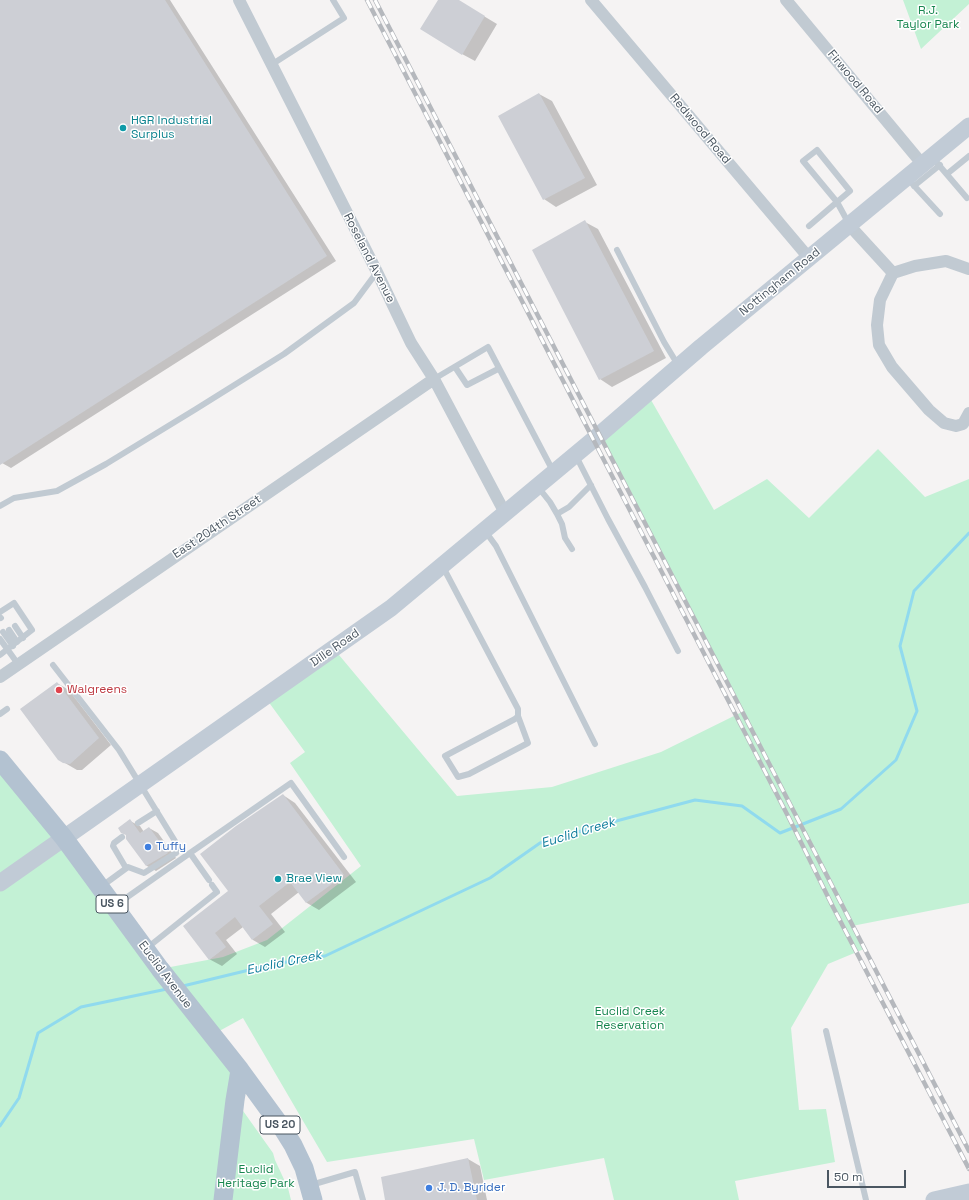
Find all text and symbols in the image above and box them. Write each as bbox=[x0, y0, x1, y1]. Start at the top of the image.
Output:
park label: R.J. Taylor Park bbox=[896, 4, 960, 32]
street label: Firwood Road bbox=[824, 47, 886, 117]
street label: Redwood Road bbox=[667, 91, 733, 167]
place label: HGR Industrial Surplus bbox=[131, 114, 212, 142]
marker: HGR Industrial Surplus bbox=[118, 123, 128, 133]
street label: Roseland Avenue bbox=[340, 211, 398, 305]
street label: Nottingham Road bbox=[737, 245, 823, 319]
street label: East 204th Street bbox=[170, 492, 264, 562]
street label: Dille Road bbox=[308, 626, 362, 670]
place label: Walgreens bbox=[67, 683, 127, 697]
marker: Walgreens bbox=[54, 685, 64, 695]
water label: Euclid Creek bbox=[539, 814, 617, 852]
place label: Tuffy bbox=[156, 840, 186, 854]
marker: Tuffy bbox=[143, 842, 153, 852]
place label: Brae View bbox=[286, 872, 342, 886]
marker: Brae View bbox=[273, 874, 283, 884]
road number: US 6 bbox=[96, 895, 128, 913]
street label: Euclid Avenue bbox=[135, 939, 195, 1011]
water label: Euclid Creek bbox=[245, 947, 323, 979]
park label: Euclid Creek Reservation bbox=[595, 1005, 665, 1033]
road number: US 20 bbox=[260, 1116, 300, 1134]
scale bar bbox=[829, 1162, 908, 1188]
park label: Euclid Heritage Park bbox=[217, 1163, 295, 1191]
text: 50 m bbox=[834, 1169, 862, 1185]
place label: J. D. Byrider bbox=[437, 1181, 505, 1195]
marker: J. D. Byrider bbox=[424, 1183, 434, 1193]

